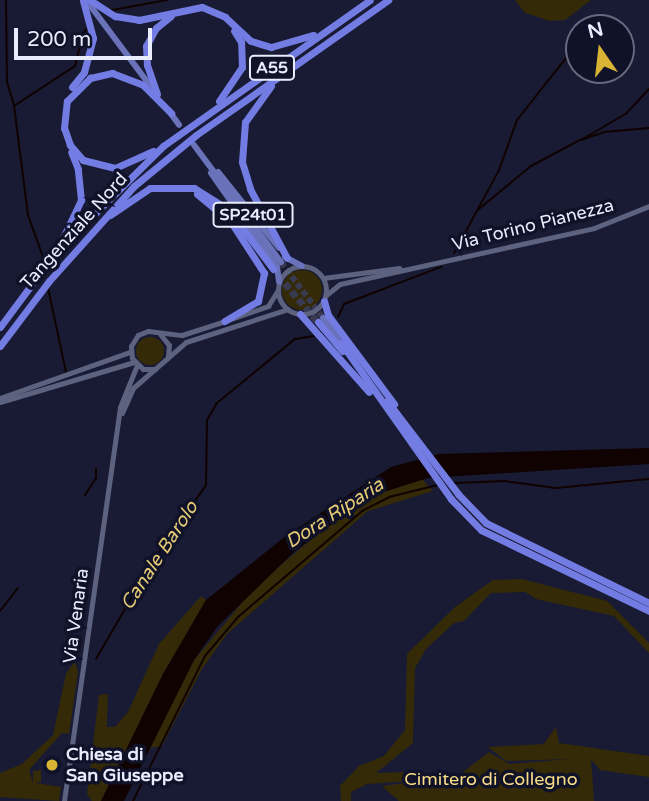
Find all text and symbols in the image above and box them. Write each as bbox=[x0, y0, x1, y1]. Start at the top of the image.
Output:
scale bar bbox=[18, 14, 156, 58]
north arrow bbox=[565, 14, 635, 84]
text: N bbox=[585, 18, 605, 43]
text: 200 m bbox=[27, 27, 91, 52]
road number: A55 bbox=[247, 55, 296, 80]
street label: Tangenziale Nord bbox=[16, 168, 132, 294]
street label: Via Torino Pianezza bbox=[450, 194, 616, 256]
road number: SP24t01 bbox=[211, 202, 295, 228]
water label: Dora Riparia bbox=[282, 474, 388, 554]
water label: Canale Barolo bbox=[116, 497, 204, 615]
street label: Via Venaria bbox=[59, 567, 93, 665]
place label: Chiesa di San Giuseppe bbox=[66, 744, 184, 786]
marker: Chiesa di San Giuseppe bbox=[44, 757, 60, 773]
park label: Cimitero di Collegno bbox=[404, 768, 578, 790]

